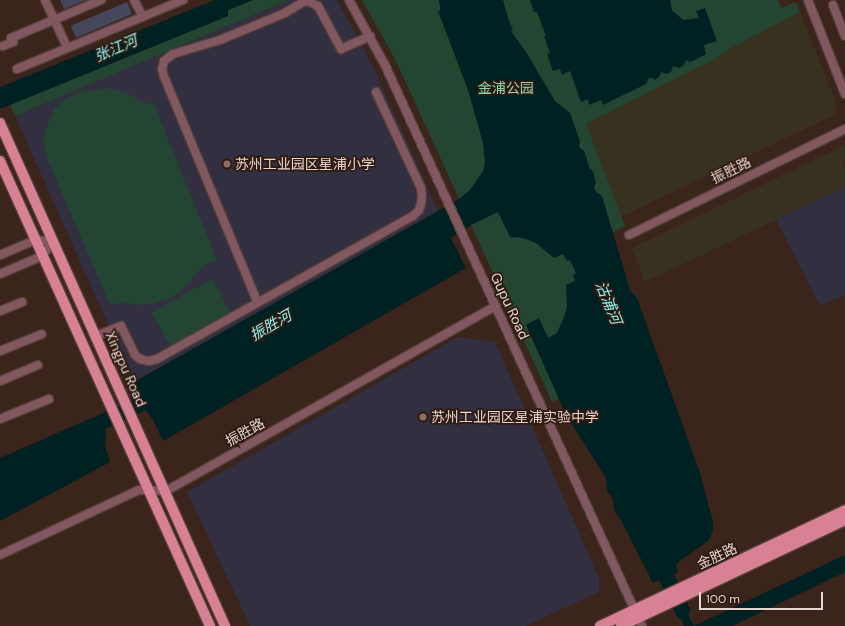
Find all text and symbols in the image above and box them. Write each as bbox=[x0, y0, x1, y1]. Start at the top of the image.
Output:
water label: 张江河 bbox=[92, 32, 140, 66]
park label: 金浦公园 bbox=[478, 80, 534, 96]
street label: 振胜路 bbox=[708, 153, 754, 187]
place label: 苏州工业园区星浦小学 bbox=[235, 156, 375, 172]
marker: 苏州工业园区星浦小学 bbox=[222, 159, 232, 169]
street label: Gupu Road bbox=[487, 270, 533, 342]
water label: 沽浦河 bbox=[591, 279, 625, 327]
water label: 振胜河 bbox=[247, 307, 295, 345]
street label: Xingpu Road bbox=[102, 329, 150, 409]
place label: 苏州工业园区星浦实验中学 bbox=[431, 409, 599, 425]
marker: 苏州工业园区星浦实验中学 bbox=[418, 412, 428, 422]
street label: 振胜路 bbox=[223, 414, 267, 450]
street label: 金胜路 bbox=[694, 540, 740, 572]
scale bar bbox=[701, 584, 825, 610]
text: 100 m bbox=[706, 591, 740, 607]

